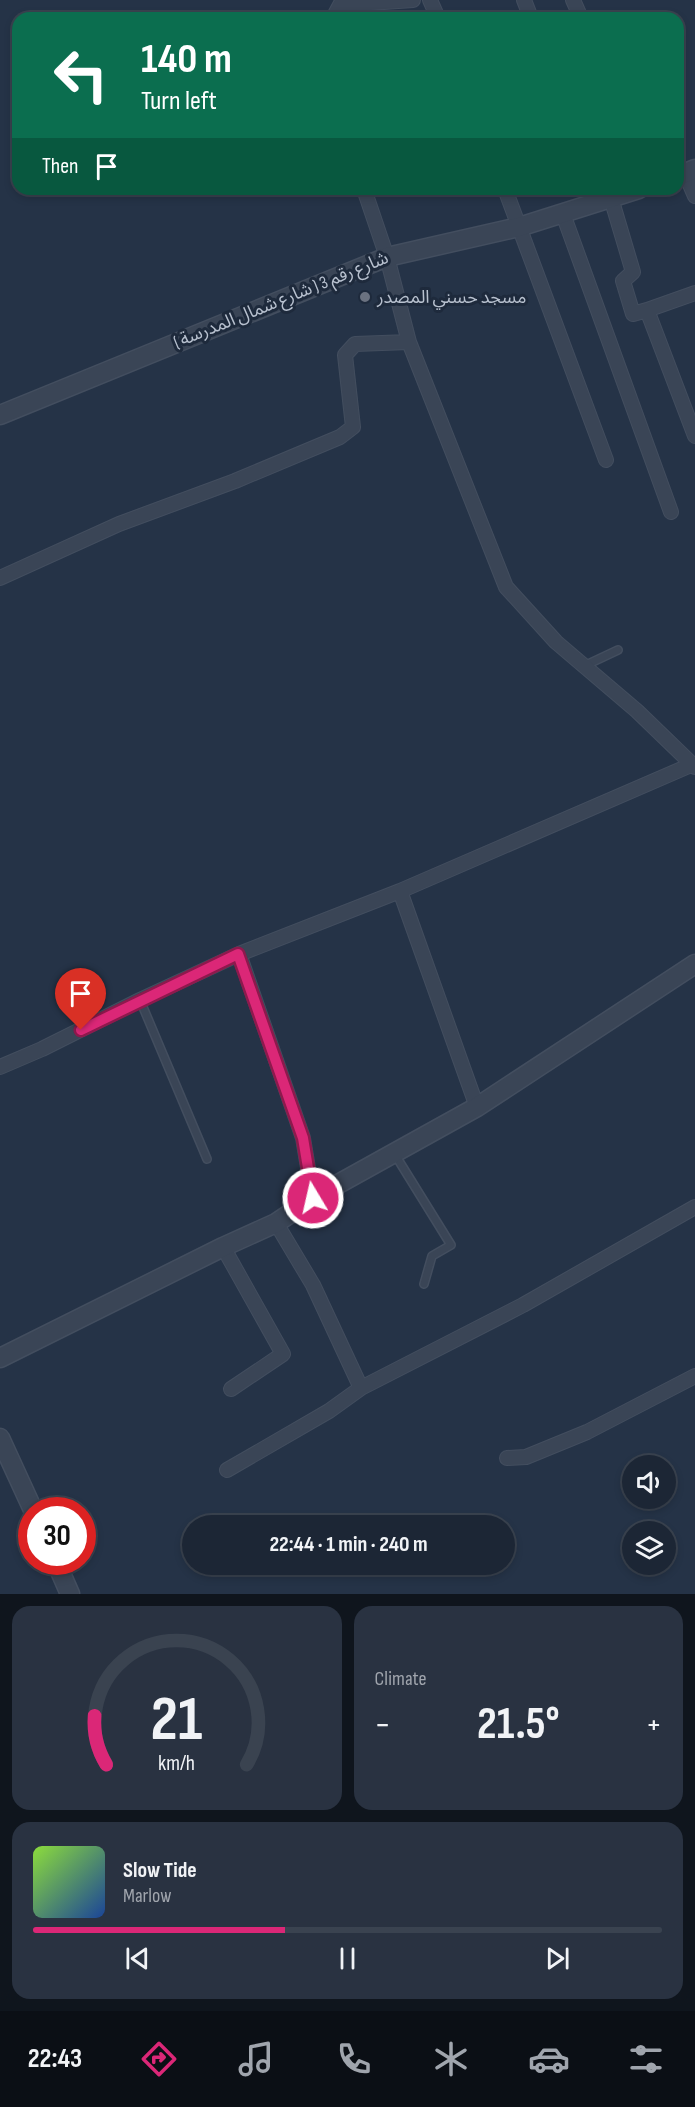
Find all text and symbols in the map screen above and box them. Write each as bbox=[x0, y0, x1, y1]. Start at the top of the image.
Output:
text: 140 m bbox=[141, 34, 232, 85]
icon: left bbox=[42, 36, 120, 114]
text: Turn left bbox=[141, 85, 217, 117]
icon: arrive bbox=[90, 150, 123, 183]
text: Then bbox=[42, 153, 78, 180]
street label: شارع رقم 3 ( شارع شمال المدرسة ) bbox=[170, 247, 393, 356]
place label: مسجد حسني المصدر bbox=[376, 287, 526, 310]
marker: مسجد حسني المصدر bbox=[358, 290, 372, 304]
pin bbox=[55, 968, 106, 1030]
icon: arrive bbox=[64, 977, 97, 1010]
position arrow bbox=[281, 1166, 345, 1230]
map controls bbox=[622, 1455, 676, 1575]
button: sound bbox=[622, 1455, 676, 1509]
speed limit sign: 30 bbox=[18, 1497, 96, 1575]
button: layers bbox=[622, 1521, 676, 1575]
text: 22:44 · 1 min · 240 m bbox=[269, 1531, 428, 1558]
text: Climate bbox=[375, 1667, 427, 1691]
text: 21 bbox=[151, 1683, 203, 1758]
text: 21.5° bbox=[477, 1697, 560, 1752]
text: − bbox=[375, 1705, 391, 1745]
text: + bbox=[646, 1705, 662, 1745]
text: km/h bbox=[158, 1751, 195, 1776]
text: Slow Tide bbox=[123, 1857, 197, 1884]
text: Marlow bbox=[123, 1884, 171, 1908]
icon: previous bbox=[121, 1942, 154, 1975]
icon: pause bbox=[331, 1942, 364, 1975]
icon: next bbox=[541, 1942, 574, 1975]
icon: directions bbox=[138, 2038, 180, 2080]
icon: music bbox=[235, 2038, 277, 2080]
icon: phone bbox=[333, 2038, 375, 2080]
icon: climate bbox=[430, 2038, 472, 2080]
icon: car bbox=[528, 2038, 570, 2080]
icon: filters bbox=[625, 2038, 667, 2080]
text: 22:43 bbox=[28, 2043, 82, 2075]

